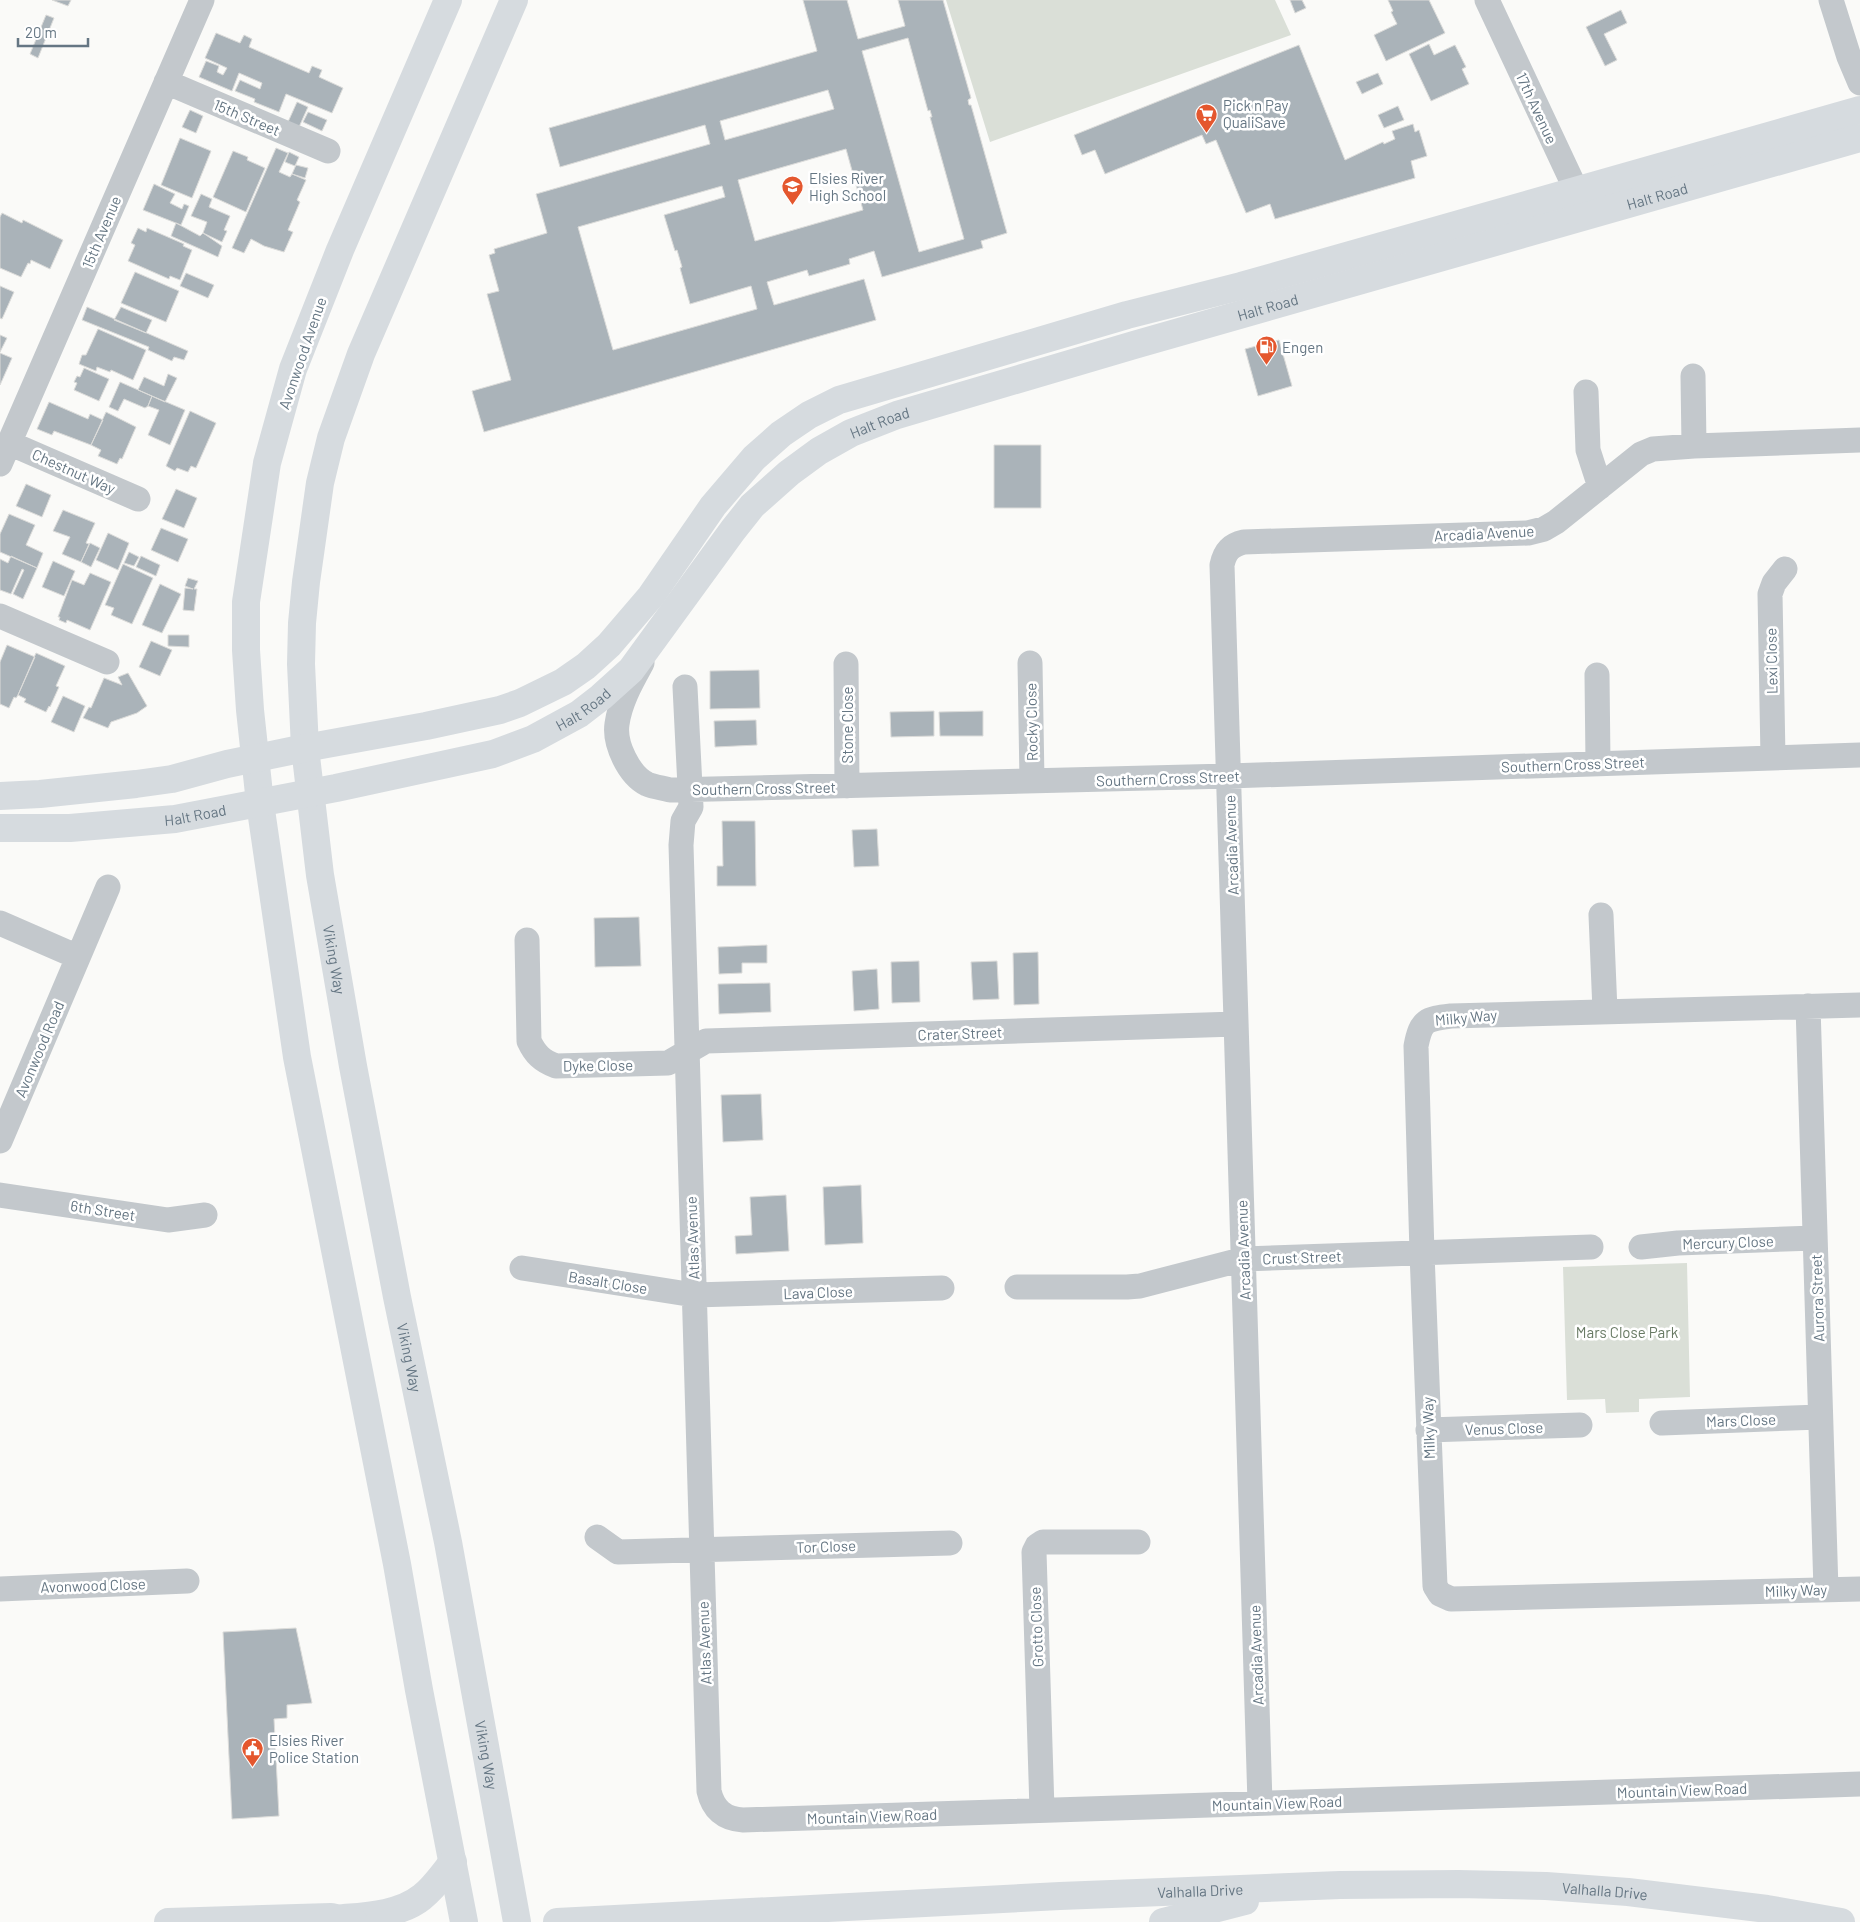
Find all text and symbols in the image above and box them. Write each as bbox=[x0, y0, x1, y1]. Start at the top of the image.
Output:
scale bar bbox=[18, 15, 88, 47]
text: 20 m bbox=[25, 23, 57, 41]
street label: 17th Avenue bbox=[1513, 70, 1561, 147]
street label: 15th Street bbox=[211, 95, 283, 139]
place label: Pick n Pay QualiSave bbox=[1223, 96, 1289, 131]
supermarket icon: Pick n Pay QualiSave bbox=[1195, 102, 1219, 133]
place label: Elsies River High School bbox=[809, 169, 886, 204]
school or university icon: Elsies River High School bbox=[781, 175, 805, 206]
street label: Halt Road bbox=[1625, 179, 1690, 213]
street label: 15th Avenue bbox=[78, 193, 124, 271]
street label: Halt Road bbox=[1235, 290, 1300, 324]
street label: Avonwood Avenue bbox=[274, 295, 330, 411]
fuel station icon: Engen bbox=[1254, 335, 1278, 366]
place label: Engen bbox=[1282, 338, 1323, 356]
street label: Halt Road bbox=[847, 403, 911, 442]
street label: Chestnut Way bbox=[30, 445, 118, 497]
street label: Arcadia Avenue bbox=[1433, 521, 1535, 545]
street label: Lexi Close bbox=[1761, 628, 1781, 694]
street label: Rocky Close bbox=[1021, 683, 1041, 761]
street label: Halt Road bbox=[552, 684, 614, 734]
street label: Stone Close bbox=[838, 686, 856, 764]
street label: Southern Cross Street bbox=[1501, 752, 1645, 776]
street label: Southern Cross Street bbox=[1096, 766, 1240, 790]
street label: Southern Cross Street bbox=[692, 778, 836, 798]
street label: Arcadia Avenue bbox=[1220, 795, 1242, 895]
street label: Halt Road bbox=[164, 800, 228, 829]
street label: Viking Way bbox=[320, 923, 349, 996]
street label: Avonwood Road bbox=[11, 998, 67, 1100]
street label: Milky Way bbox=[1434, 1005, 1498, 1029]
street label: Crater Street bbox=[917, 1023, 1003, 1043]
street label: Dyke Close bbox=[563, 1055, 633, 1075]
street label: 6th Street bbox=[69, 1196, 137, 1224]
street label: Atlas Avenue bbox=[682, 1196, 702, 1280]
street label: Arcadia Avenue bbox=[1232, 1200, 1254, 1300]
street label: Mercury Close bbox=[1682, 1231, 1774, 1253]
street label: Crust Street bbox=[1262, 1247, 1342, 1267]
street label: Aurora Street bbox=[1806, 1254, 1828, 1342]
street label: Basalt Close bbox=[567, 1267, 649, 1297]
street label: Lava Close bbox=[783, 1282, 853, 1302]
street label: Viking Way bbox=[394, 1321, 426, 1394]
park label: Mars Close Park bbox=[1576, 1323, 1679, 1341]
street label: Milky Way bbox=[1418, 1396, 1438, 1459]
street label: Mars Close bbox=[1706, 1410, 1776, 1430]
street label: Venus Close bbox=[1465, 1418, 1543, 1438]
street label: Tor Close bbox=[796, 1536, 856, 1556]
street label: Avonwood Close bbox=[40, 1574, 146, 1596]
street label: Milky Way bbox=[1765, 1580, 1828, 1600]
street label: Grotto Close bbox=[1026, 1586, 1046, 1668]
street label: Atlas Avenue bbox=[694, 1601, 714, 1685]
street label: Arcadia Avenue bbox=[1245, 1605, 1267, 1705]
street label: Viking Way bbox=[472, 1719, 502, 1791]
place label: Elsies River Police Station bbox=[269, 1731, 359, 1766]
public building icon: Elsies River Police Station bbox=[241, 1737, 265, 1768]
street label: Mountain View Road bbox=[1616, 1779, 1748, 1801]
street label: Mountain View Road bbox=[1211, 1792, 1343, 1814]
street label: Mountain View Road bbox=[806, 1805, 938, 1827]
street label: Valhalla Drive bbox=[1561, 1878, 1649, 1903]
street label: Valhalla Drive bbox=[1157, 1880, 1244, 1901]

